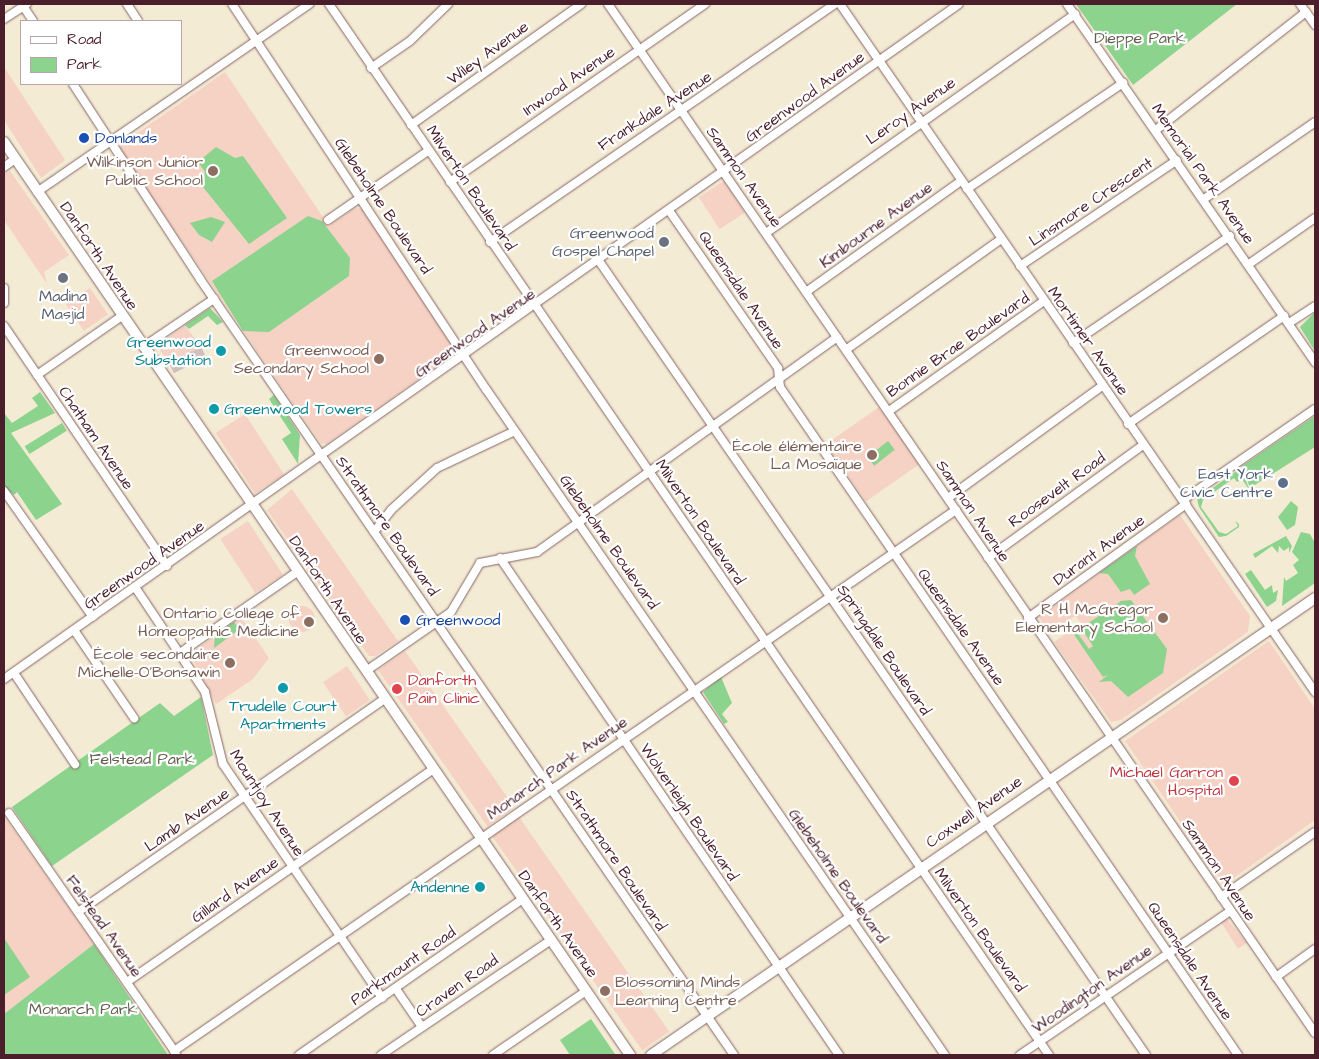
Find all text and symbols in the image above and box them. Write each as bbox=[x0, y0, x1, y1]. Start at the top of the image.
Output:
street label: Wiley Avenue bbox=[444, 17, 532, 89]
legend bbox=[20, 20, 182, 85]
park label: Dieppe Park bbox=[1094, 28, 1186, 48]
text: Road bbox=[67, 29, 101, 50]
street label: Inwood Avenue bbox=[519, 42, 619, 120]
street label: Greenwood Avenue bbox=[742, 47, 868, 147]
text: Park bbox=[67, 54, 102, 75]
street label: Frankdale Avenue bbox=[595, 67, 715, 155]
street label: Leroy Avenue bbox=[863, 73, 959, 149]
street label: Memorial Park Avenue bbox=[1147, 100, 1259, 248]
street label: Milverton Boulevard bbox=[422, 122, 520, 254]
street label: Sammon Avenue bbox=[702, 123, 786, 231]
place label: Donlands bbox=[95, 128, 157, 148]
marker: Donlands bbox=[77, 131, 91, 145]
street label: Glebeholme Boulevard bbox=[330, 134, 436, 278]
place label: Wilkinson Junior Public School bbox=[86, 152, 203, 190]
street label: Linsmore Crescent bbox=[1026, 154, 1156, 250]
marker: Wilkinson Junior Public School bbox=[207, 165, 219, 177]
street label: Kimbourne Avenue bbox=[816, 178, 936, 272]
street label: Danforth Avenue bbox=[56, 198, 142, 314]
place label: Greenwood Gospel Chapel bbox=[552, 223, 654, 261]
street label: Queensdale Avenue bbox=[694, 227, 788, 353]
marker: Greenwood Gospel Chapel bbox=[658, 236, 670, 248]
marker: Madina Masjid bbox=[57, 272, 69, 284]
street label: Mortimer Avenue bbox=[1043, 283, 1133, 399]
street label: Greenwood Avenue bbox=[411, 284, 539, 382]
place label: Madina Masjid bbox=[39, 286, 87, 324]
street label: Bonnie Brae Boulevard bbox=[883, 288, 1033, 402]
place label: Greenwood Substation bbox=[127, 332, 211, 370]
place label: Greenwood Secondary School bbox=[234, 340, 369, 378]
marker: Greenwood Substation bbox=[215, 345, 227, 357]
marker: Greenwood Secondary School bbox=[373, 353, 385, 365]
street label: Chatham Avenue bbox=[54, 383, 138, 493]
place label: Greenwood Towers bbox=[224, 399, 372, 419]
marker: Greenwood Towers bbox=[208, 403, 220, 415]
place label: École élémentaire La Mosaïque bbox=[732, 436, 862, 474]
street label: Roosevelt Road bbox=[1005, 448, 1109, 532]
marker: École élémentaire La Mosaïque bbox=[866, 449, 878, 461]
street label: Strathmore Boulevard bbox=[331, 452, 443, 600]
street label: Milverton Boulevard bbox=[651, 456, 749, 588]
street label: Sammon Avenue bbox=[932, 456, 1014, 566]
place label: East York Civic Centre bbox=[1180, 464, 1273, 502]
street label: Glebeholme Boulevard bbox=[555, 471, 663, 613]
marker: East York Civic Centre bbox=[1277, 477, 1289, 489]
street label: Durant Avenue bbox=[1050, 510, 1148, 590]
street label: Greenwood Avenue bbox=[80, 516, 208, 614]
street label: Danforth Avenue bbox=[285, 532, 371, 648]
street label: Queensdale Avenue bbox=[913, 565, 1009, 689]
street label: Springdale Boulevard bbox=[833, 581, 935, 719]
place label: R H McGregor Elementary School bbox=[1016, 599, 1153, 637]
place label: Ontario College of Homeopathic Medicine bbox=[138, 603, 299, 641]
place label: Greenwood bbox=[416, 610, 500, 630]
marker: R H McGregor Elementary School bbox=[1157, 612, 1169, 624]
marker: Greenwood bbox=[398, 613, 412, 627]
marker: Ontario College of Homeopathic Medicine bbox=[303, 616, 315, 628]
place label: École secondaire Michelle-O'Bonsawin bbox=[78, 644, 220, 682]
marker: École secondaire Michelle-O'Bonsawin bbox=[224, 657, 236, 669]
place label: Danforth Pain Clinic bbox=[408, 670, 480, 708]
marker: Trudelle Court Apartments bbox=[277, 682, 289, 694]
marker: Danforth Pain Clinic bbox=[390, 682, 404, 696]
place label: Trudelle Court Apartments bbox=[229, 696, 337, 734]
street label: Monarch Park Avenue bbox=[483, 712, 631, 824]
street label: Wolverleigh Boulevard bbox=[636, 740, 742, 884]
street label: Mountjoy Avenue bbox=[225, 746, 309, 860]
park label: Felstead Park bbox=[89, 749, 195, 769]
place label: Michael Garron Hospital bbox=[1110, 762, 1223, 800]
street label: Coxwell Avenue bbox=[922, 772, 1026, 852]
marker: Michael Garron Hospital bbox=[1227, 774, 1241, 788]
street label: Lamb Avenue bbox=[141, 784, 233, 856]
street label: Strathmore Boulevard bbox=[561, 786, 671, 934]
street label: Glebeholme Boulevard bbox=[784, 805, 892, 947]
street label: Sammon Avenue bbox=[1178, 815, 1260, 925]
street label: Gillard Avenue bbox=[188, 853, 282, 927]
street label: Milverton Boulevard bbox=[930, 864, 1030, 996]
street label: Danforth Avenue bbox=[514, 867, 602, 981]
street label: Felstead Avenue bbox=[62, 871, 146, 981]
place label: Andenne bbox=[410, 877, 470, 897]
marker: Andenne bbox=[474, 881, 486, 893]
street label: Queensdale Avenue bbox=[1143, 898, 1237, 1024]
street label: Parkmount Road bbox=[347, 923, 459, 1009]
street label: Woodington Avenue bbox=[1028, 940, 1156, 1038]
street label: Craven Road bbox=[412, 950, 502, 1022]
place label: Blossoming Minds Learning Centre bbox=[615, 972, 740, 1010]
marker: Blossoming Minds Learning Centre bbox=[599, 985, 611, 997]
park label: Monarch Park bbox=[29, 999, 137, 1019]

